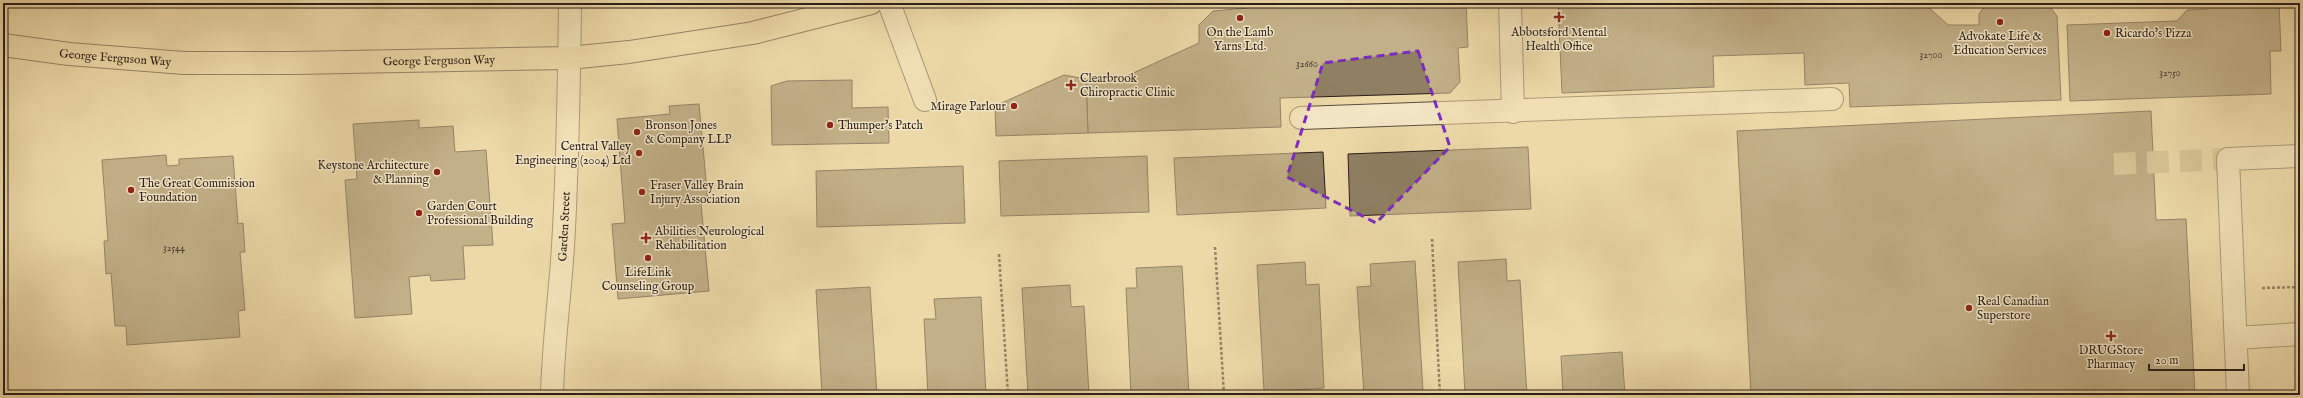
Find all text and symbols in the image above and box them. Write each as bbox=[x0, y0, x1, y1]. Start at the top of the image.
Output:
marker: Abbotsford Mental Health Office bbox=[1553, 11, 1565, 23]
marker: On the Lamb Yarns Ltd. bbox=[1235, 13, 1245, 23]
marker: Advokate Life & Education Services bbox=[1995, 17, 2005, 27]
place label: On the Lamb Yarns Ltd. bbox=[1207, 25, 1273, 54]
place label: Abbotsford Mental Health Office bbox=[1510, 25, 1607, 54]
place label: Ricardo's Pizza bbox=[2115, 26, 2192, 41]
marker: Ricardo's Pizza bbox=[2102, 28, 2112, 38]
place label: Advokate Life & Education Services bbox=[1953, 29, 2047, 58]
street label: George Ferguson Way bbox=[58, 46, 172, 70]
house number: 32700 bbox=[1920, 49, 1942, 62]
street label: George Ferguson Way bbox=[383, 52, 495, 69]
house number: 32660 bbox=[1296, 58, 1318, 71]
house number: 32750 bbox=[2159, 67, 2181, 80]
place label: Clearbrook Chiropractic Clinic bbox=[1080, 71, 1175, 101]
marker: Clearbrook Chiropractic Clinic bbox=[1065, 79, 1077, 91]
place label: Mirage Parlour bbox=[931, 99, 1007, 114]
marker: Mirage Parlour bbox=[1009, 101, 1019, 111]
place label: Bronson Jones & Company LLP bbox=[645, 118, 732, 148]
place label: Thumper's Patch bbox=[838, 118, 923, 134]
marker: Thumper's Patch bbox=[825, 120, 835, 130]
marker: Bronson Jones & Company LLP bbox=[632, 127, 642, 137]
place label: Central Valley Engineering (2004) Ltd bbox=[515, 139, 632, 168]
marker: Central Valley Engineering (2004) Ltd bbox=[634, 148, 644, 158]
place label: Keystone Architecture & Planning bbox=[317, 158, 429, 187]
marker: Keystone Architecture & Planning bbox=[432, 167, 442, 177]
place label: The Great Commission Foundation bbox=[139, 176, 255, 205]
place label: Fraser Valley Brain Injury Association bbox=[650, 178, 744, 207]
marker: The Great Commission Foundation bbox=[126, 185, 136, 195]
marker: Fraser Valley Brain Injury Association bbox=[637, 187, 647, 197]
street label: Garden Street bbox=[555, 191, 574, 262]
place label: Garden Court Professional Building bbox=[427, 199, 534, 228]
marker: Garden Court Professional Building bbox=[414, 208, 424, 218]
place label: Abilities Neurological Rehabilitation bbox=[654, 224, 765, 253]
marker: Abilities Neurological Rehabilitation bbox=[640, 232, 652, 244]
house number: 32544 bbox=[163, 242, 185, 255]
marker: LifeLink Counseling Group bbox=[643, 253, 653, 263]
place label: LifeLink Counseling Group bbox=[602, 265, 695, 295]
place label: Real Canadian Superstore bbox=[1977, 294, 2050, 324]
marker: Real Canadian Superstore bbox=[1964, 303, 1974, 313]
marker: DRUGStore Pharmacy bbox=[2106, 331, 2116, 341]
place label: DRUGStore Pharmacy bbox=[2079, 343, 2144, 372]
scale bar bbox=[2149, 346, 2244, 372]
text: 20 m bbox=[2155, 353, 2178, 368]

